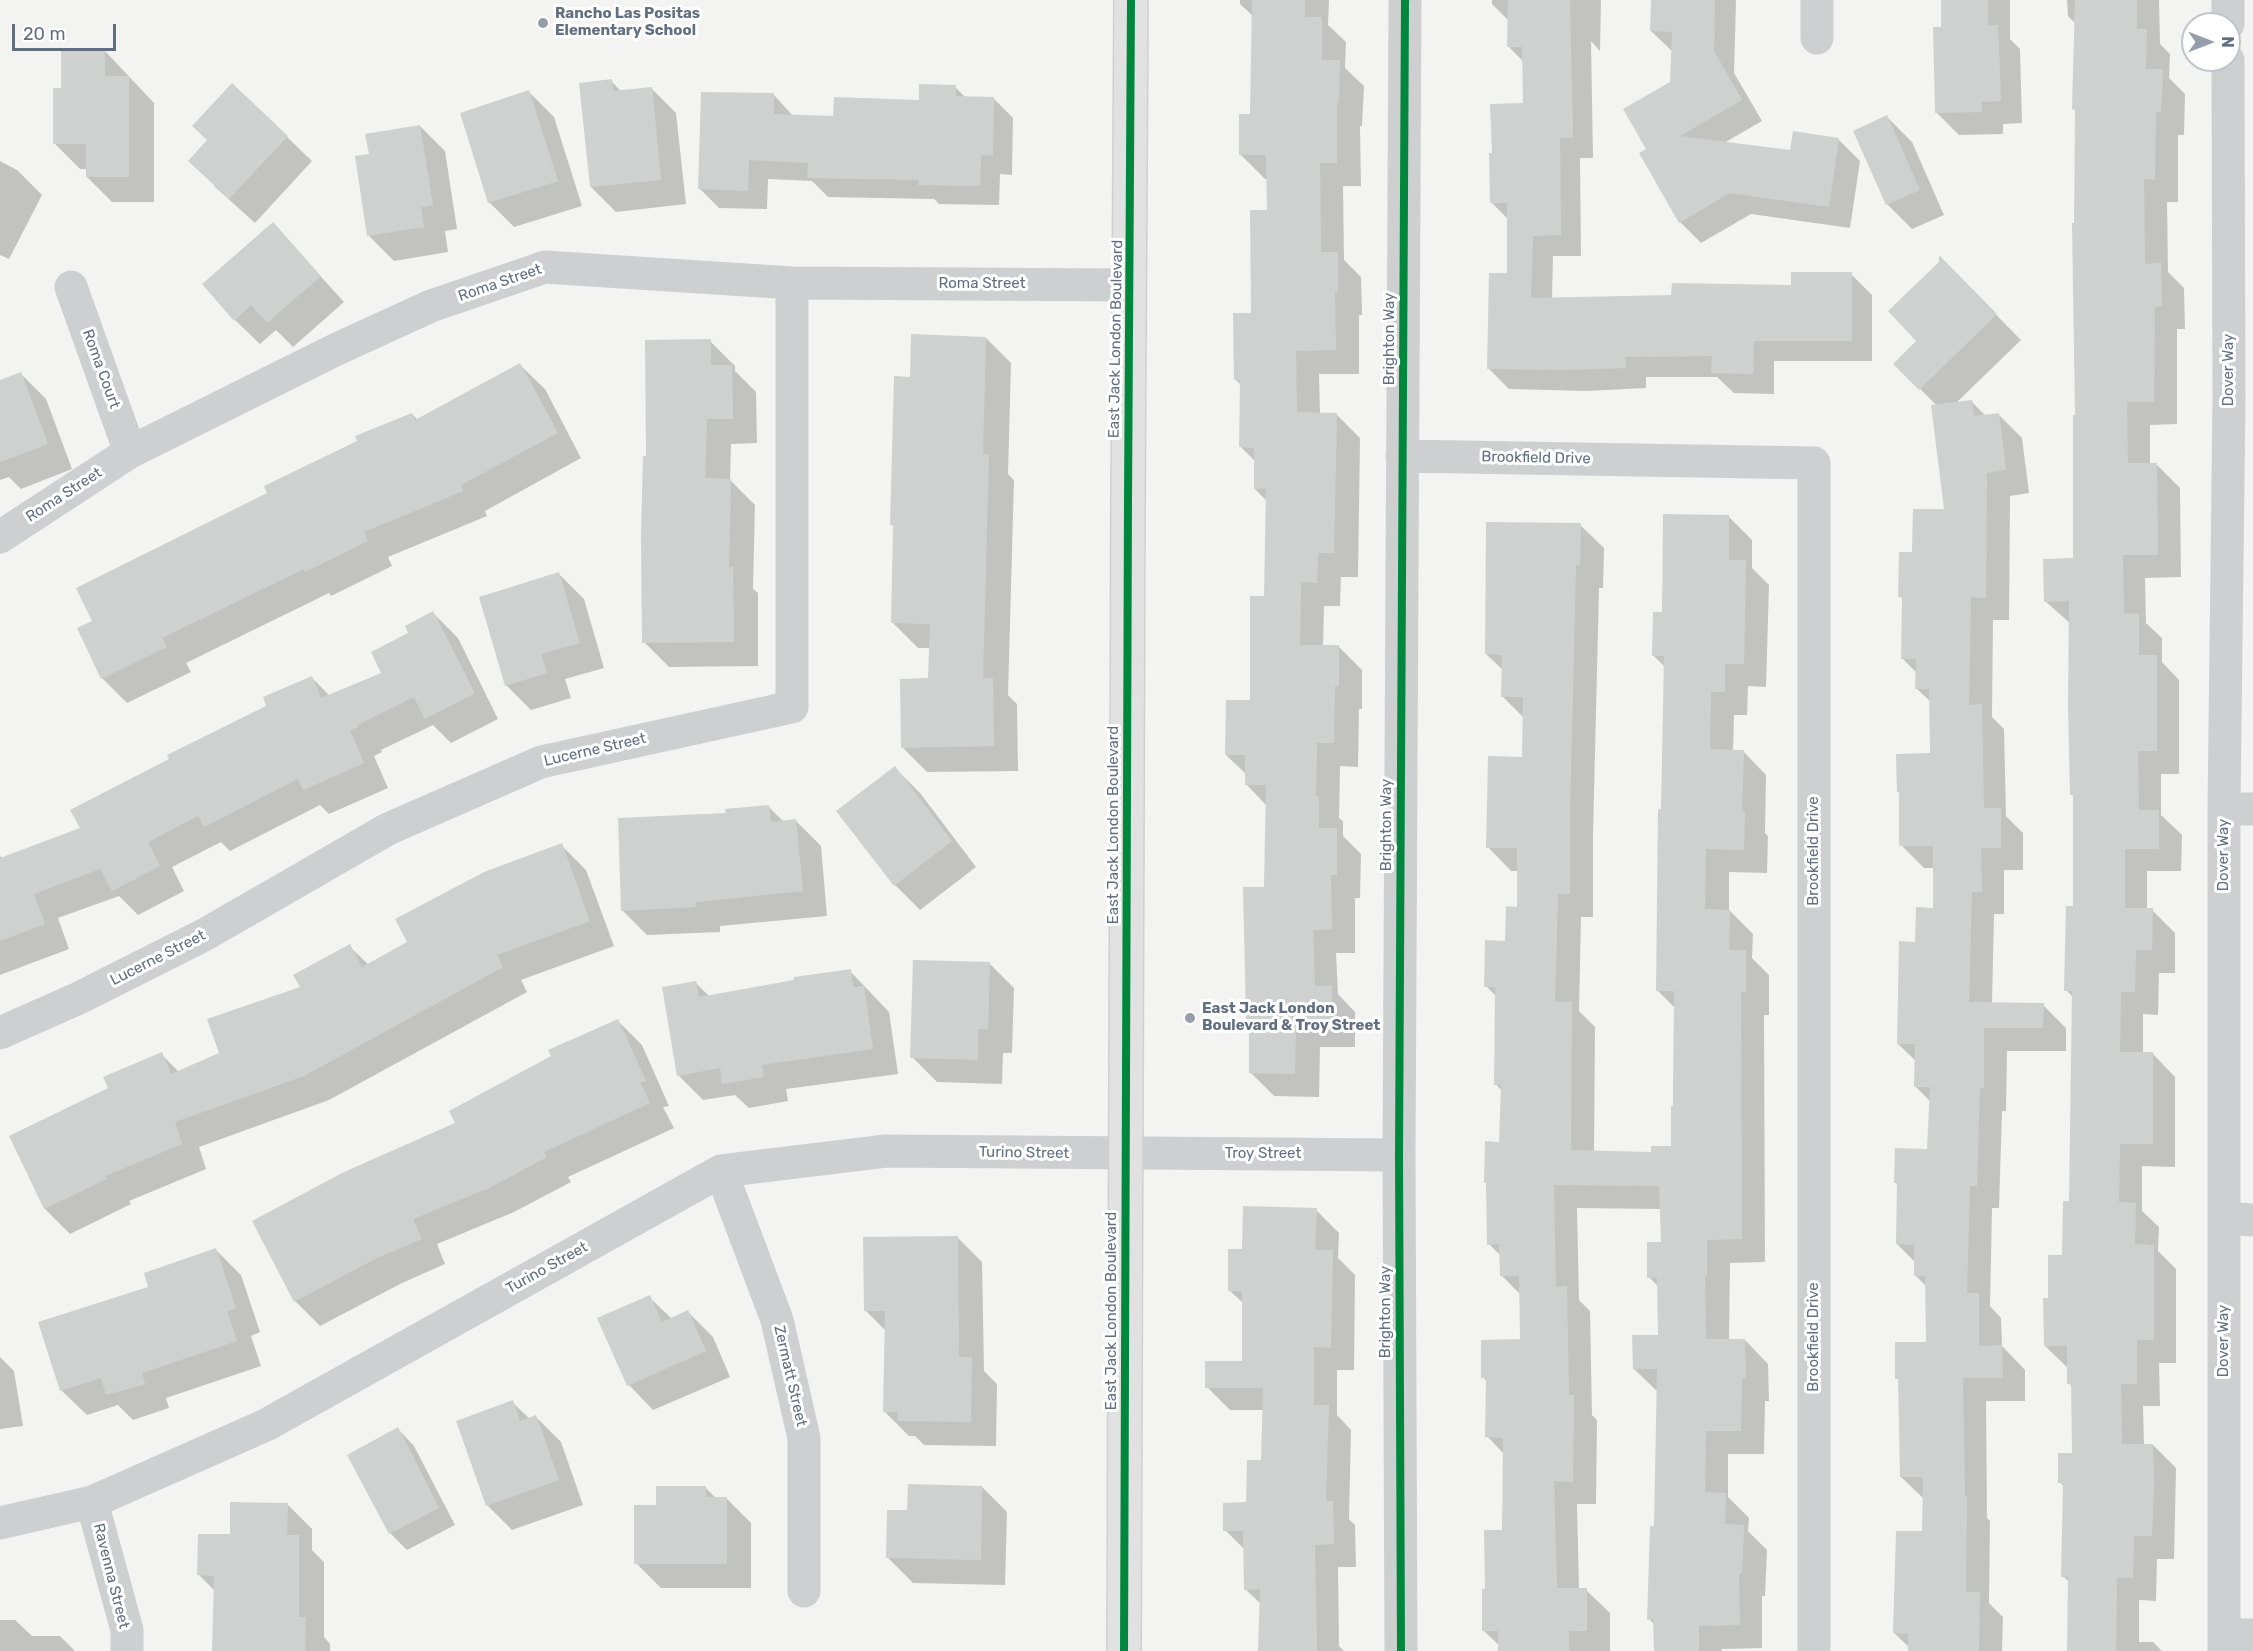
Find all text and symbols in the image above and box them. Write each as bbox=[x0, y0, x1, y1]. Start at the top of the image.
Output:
place label: Rancho Las Positas Elementary School bbox=[555, 5, 700, 40]
scale bar bbox=[15, 12, 118, 50]
north arrow bbox=[2181, 12, 2241, 72]
marker: Rancho Las Positas Elementary School bbox=[536, 16, 550, 30]
text: 20 m bbox=[23, 23, 65, 45]
text: N bbox=[2218, 36, 2237, 48]
street label: East Jack London Boulevard bbox=[1105, 240, 1127, 438]
street label: Roma Street bbox=[456, 260, 544, 306]
street label: Roma Street bbox=[939, 275, 1025, 293]
street label: Brighton Way bbox=[1381, 293, 1399, 385]
street label: Roma Court bbox=[78, 327, 124, 411]
street label: Dover Way bbox=[2220, 334, 2238, 406]
street label: Brookfield Drive bbox=[1481, 448, 1591, 468]
street label: Roma Street bbox=[23, 464, 105, 526]
street label: East Jack London Boulevard bbox=[1105, 726, 1123, 924]
street label: Lucerne Street bbox=[542, 730, 648, 770]
street label: Brighton Way bbox=[1378, 779, 1396, 871]
street label: Brookfield Drive bbox=[1805, 796, 1823, 906]
street label: Dover Way bbox=[2215, 819, 2233, 891]
street label: Lucerne Street bbox=[108, 926, 208, 990]
place label: East Jack London Boulevard & Troy Street bbox=[1202, 1000, 1380, 1035]
marker: East Jack London Boulevard & Troy Street bbox=[1183, 1011, 1197, 1025]
street label: Turino Street bbox=[979, 1143, 1069, 1163]
street label: Troy Street bbox=[1225, 1145, 1301, 1163]
street label: East Jack London Boulevard bbox=[1103, 1212, 1121, 1410]
street label: Turino Street bbox=[503, 1238, 591, 1298]
street label: Brighton Way bbox=[1377, 1266, 1395, 1358]
street label: Brookfield Drive bbox=[1805, 1282, 1823, 1392]
street label: Dover Way bbox=[2215, 1305, 2233, 1377]
street label: Zermatt Street bbox=[770, 1324, 810, 1428]
street label: Ravenna Street bbox=[89, 1521, 133, 1631]

